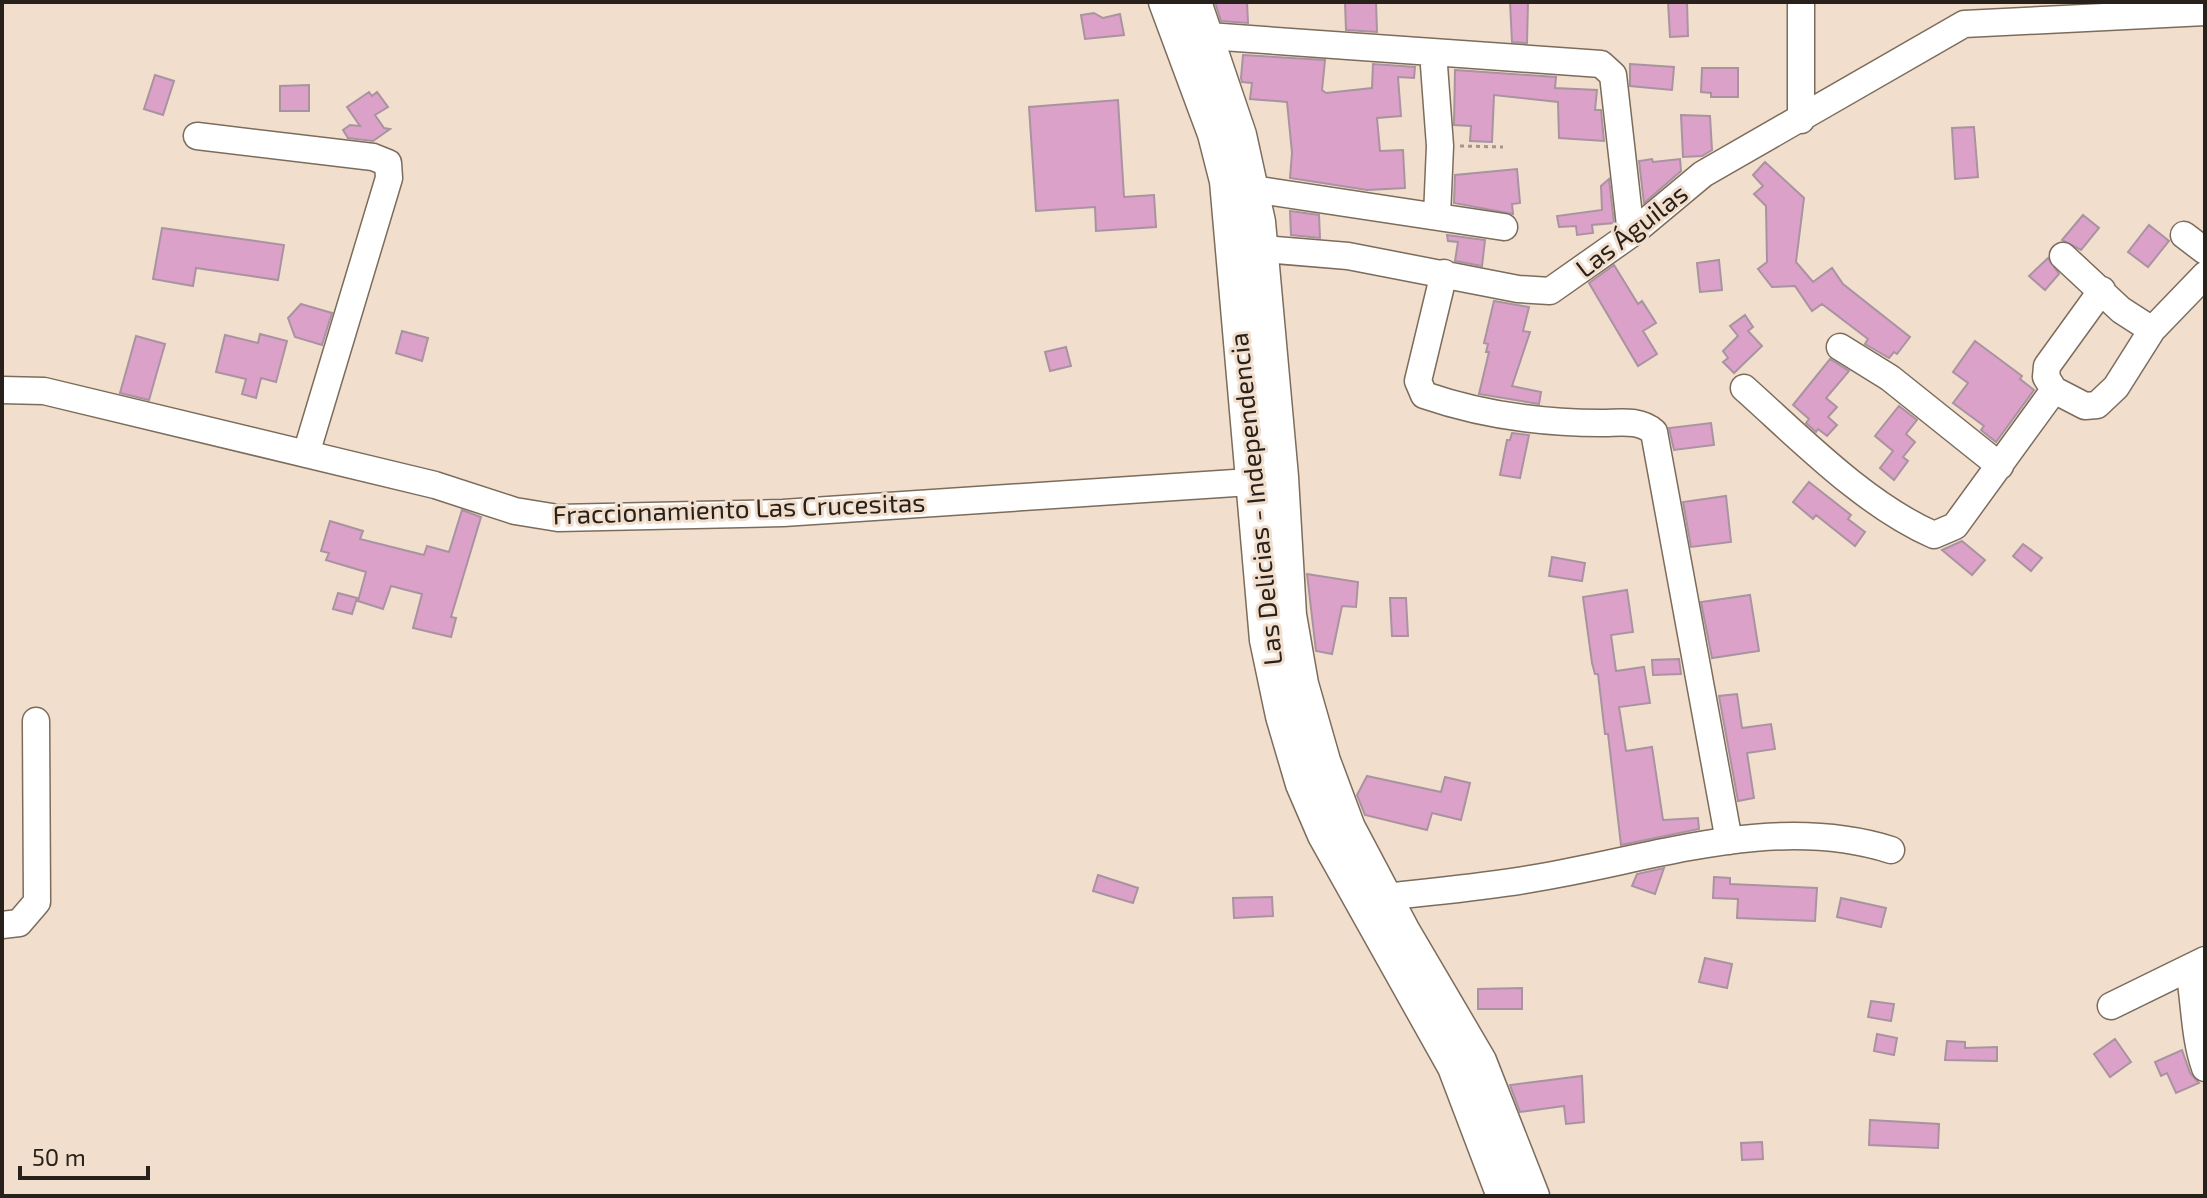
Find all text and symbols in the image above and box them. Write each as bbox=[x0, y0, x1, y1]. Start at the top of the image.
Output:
street label: Las Águilas bbox=[1569, 177, 1693, 283]
street label: Las Delicias - Independencia bbox=[1222, 331, 1287, 667]
street label: Fraccionamiento Las Crucesitas bbox=[552, 486, 926, 530]
scale bar bbox=[20, 1130, 148, 1180]
text: 50 m bbox=[32, 1142, 86, 1171]

